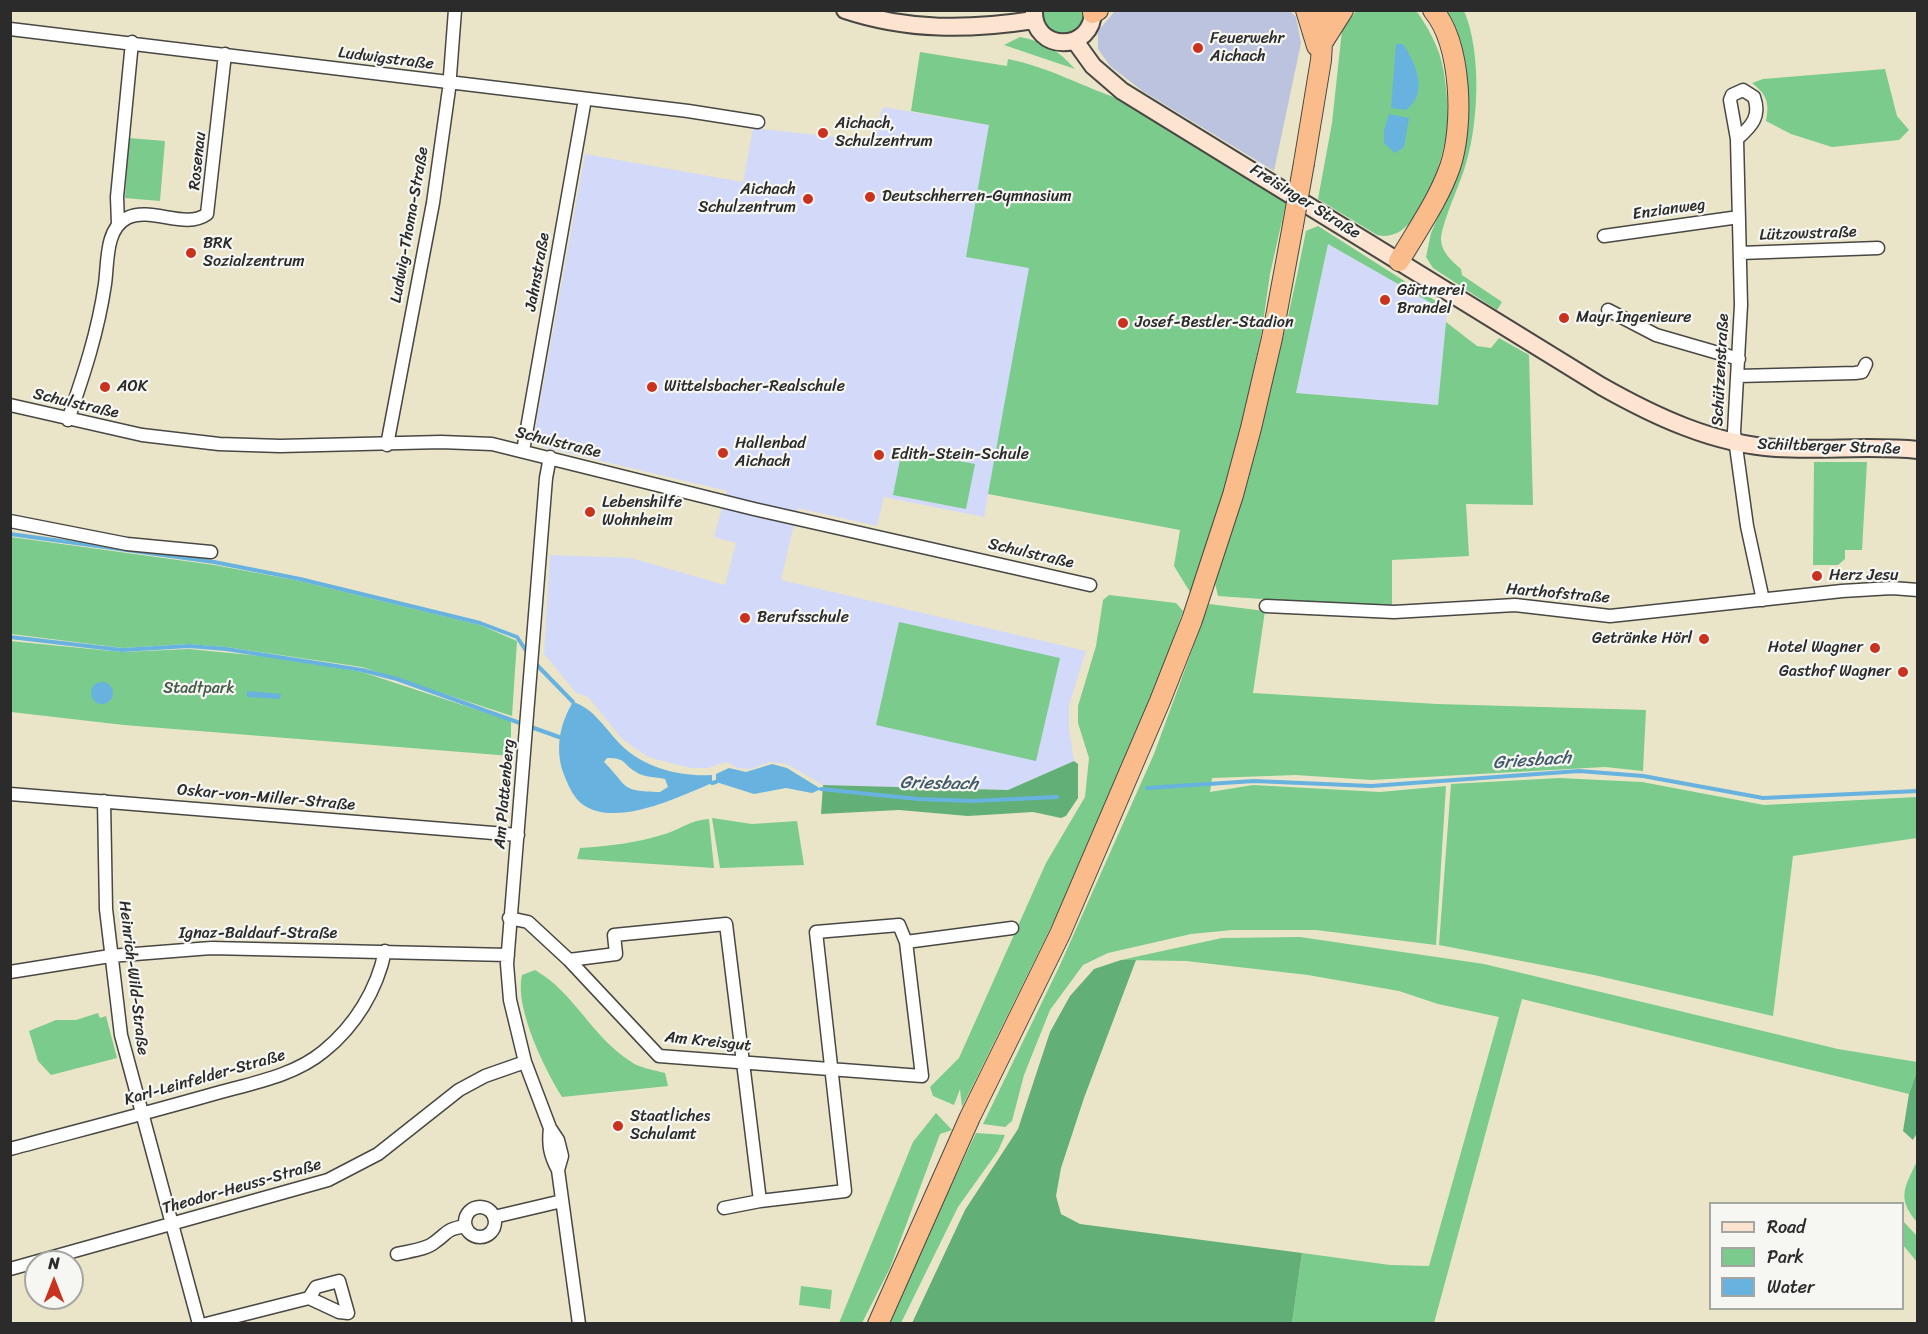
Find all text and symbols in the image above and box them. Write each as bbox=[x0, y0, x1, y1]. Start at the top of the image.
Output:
place label: Feuerwehr Aichach bbox=[1210, 29, 1284, 67]
marker: Feuerwehr Aichach bbox=[1191, 41, 1205, 55]
street label: Ludwigstraße bbox=[337, 44, 435, 74]
place label: Aichach, Schulzentrum bbox=[835, 114, 933, 152]
marker: Aichach, Schulzentrum bbox=[816, 126, 830, 140]
street label: Rosenau bbox=[185, 131, 211, 191]
street label: Ludwig-Thoma-Straße bbox=[387, 145, 433, 305]
street label: Freisinger Straße bbox=[1246, 160, 1364, 244]
place label: Aichach Schulzentrum bbox=[698, 180, 796, 218]
place label: Deutschherren-Gymnasium bbox=[882, 187, 1072, 207]
marker: Deutschherren-Gymnasium bbox=[863, 190, 877, 204]
marker: Aichach Schulzentrum bbox=[801, 192, 815, 206]
street label: Enzianweg bbox=[1631, 195, 1707, 225]
street label: Lützowstraße bbox=[1759, 223, 1857, 245]
street label: Jahnstraße bbox=[522, 231, 554, 313]
place label: BRK Sozialzentrum bbox=[203, 234, 305, 272]
marker: BRK Sozialzentrum bbox=[184, 246, 198, 260]
place label: Gärtnerei Brandel bbox=[1397, 281, 1465, 319]
marker: Gärtnerei Brandel bbox=[1378, 293, 1392, 307]
place label: Mayr Ingenieure bbox=[1576, 308, 1692, 328]
marker: Mayr Ingenieure bbox=[1557, 311, 1571, 325]
place label: Josef-Bestler-Stadion bbox=[1135, 313, 1294, 333]
street label: Schützenstraße bbox=[1708, 313, 1734, 427]
marker: Josef-Bestler-Stadion bbox=[1116, 316, 1130, 330]
place label: AOK bbox=[117, 377, 148, 397]
place label: Wittelsbacher-Realschule bbox=[664, 377, 845, 397]
marker: AOK bbox=[98, 380, 112, 394]
marker: Wittelsbacher-Realschule bbox=[645, 380, 659, 394]
street label: Schulstraße bbox=[31, 385, 121, 423]
street label: Schulstraße bbox=[513, 423, 603, 463]
place label: Hallenbad Aichach bbox=[735, 434, 806, 472]
street label: Schiltberger Straße bbox=[1757, 435, 1901, 459]
place label: Edith-Stein-Schule bbox=[891, 445, 1029, 465]
marker: Hallenbad Aichach bbox=[716, 446, 730, 460]
marker: Edith-Stein-Schule bbox=[872, 448, 886, 462]
place label: Lebenshilfe Wohnheim bbox=[602, 493, 682, 531]
marker: Lebenshilfe Wohnheim bbox=[583, 505, 597, 519]
street label: Schulstraße bbox=[986, 535, 1076, 573]
place label: Herz Jesu bbox=[1829, 566, 1899, 586]
marker: Herz Jesu bbox=[1810, 569, 1824, 583]
street label: Harthofstraße bbox=[1505, 580, 1611, 608]
place label: Berufsschule bbox=[757, 608, 849, 628]
marker: Berufsschule bbox=[738, 611, 752, 625]
place label: Getränke Hörl bbox=[1592, 629, 1692, 649]
marker: Getränke Hörl bbox=[1697, 632, 1711, 646]
place label: Hotel Wagner bbox=[1768, 638, 1863, 658]
marker: Hotel Wagner bbox=[1868, 641, 1882, 655]
place label: Gasthof Wagner bbox=[1779, 662, 1891, 682]
marker: Gasthof Wagner bbox=[1896, 665, 1910, 679]
park label: Stadtpark bbox=[163, 679, 235, 699]
street label: Am Plattenberg bbox=[491, 738, 519, 850]
water label: Griesbach bbox=[1492, 748, 1572, 774]
water label: Griesbach bbox=[900, 773, 978, 795]
street label: Oskar-von-Miller-Straße bbox=[176, 781, 356, 815]
street label: Heinrich-Wild-Straße bbox=[114, 900, 152, 1056]
street label: Ignaz-Baldauf-Straße bbox=[179, 924, 337, 944]
street label: Am Kreisgut bbox=[664, 1028, 752, 1056]
street label: Karl-Leinfelder-Straße bbox=[122, 1046, 288, 1110]
place label: Staatliches Schulamt bbox=[630, 1107, 710, 1145]
marker: Staatliches Schulamt bbox=[611, 1119, 625, 1133]
street label: Theodor-Heuss-Straße bbox=[160, 1155, 324, 1219]
legend bbox=[1709, 1202, 1904, 1310]
text: Road bbox=[1767, 1211, 1806, 1243]
text: Park bbox=[1767, 1241, 1804, 1273]
text: N bbox=[48, 1249, 60, 1278]
north arrow bbox=[24, 1250, 84, 1310]
text: Water bbox=[1767, 1271, 1814, 1303]

